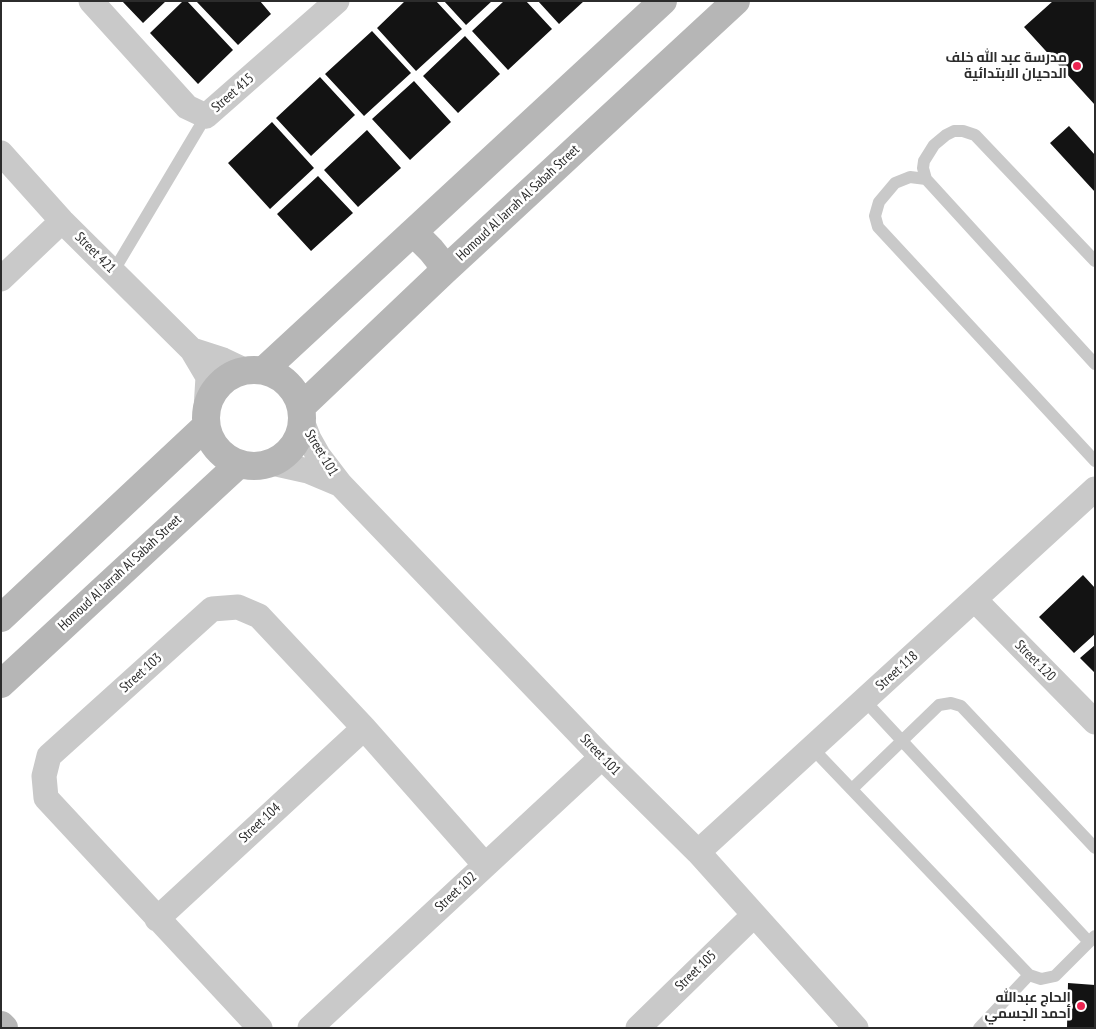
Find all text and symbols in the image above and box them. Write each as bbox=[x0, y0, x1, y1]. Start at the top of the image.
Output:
place label: مدرسة عبد الله خلف الدحيان الابتدائية bbox=[946, 50, 1067, 82]
marker: مدرسة عبد الله خلف الدحيان الابتدائية bbox=[1071, 60, 1083, 72]
street label: Street 415 bbox=[208, 70, 258, 116]
street label: Homoud Al Jarrah Al Sabah Street bbox=[453, 142, 583, 264]
street label: Street 421 bbox=[71, 229, 119, 277]
street label: Street 101 bbox=[301, 427, 341, 479]
street label: Homoud Al Jarrah Al Sabah Street bbox=[55, 512, 185, 634]
street label: Street 120 bbox=[1011, 637, 1059, 685]
street label: Street 118 bbox=[872, 648, 922, 694]
street label: Street 103 bbox=[116, 650, 166, 696]
street label: Street 101 bbox=[576, 731, 624, 779]
street label: Street 104 bbox=[236, 800, 284, 846]
street label: Street 102 bbox=[432, 869, 480, 915]
street label: Street 105 bbox=[672, 947, 720, 995]
place label: الحاج عبدالله أحمد الجسمي bbox=[985, 990, 1071, 1022]
marker: الحاج عبدالله أحمد الجسمي bbox=[1075, 1000, 1087, 1012]

